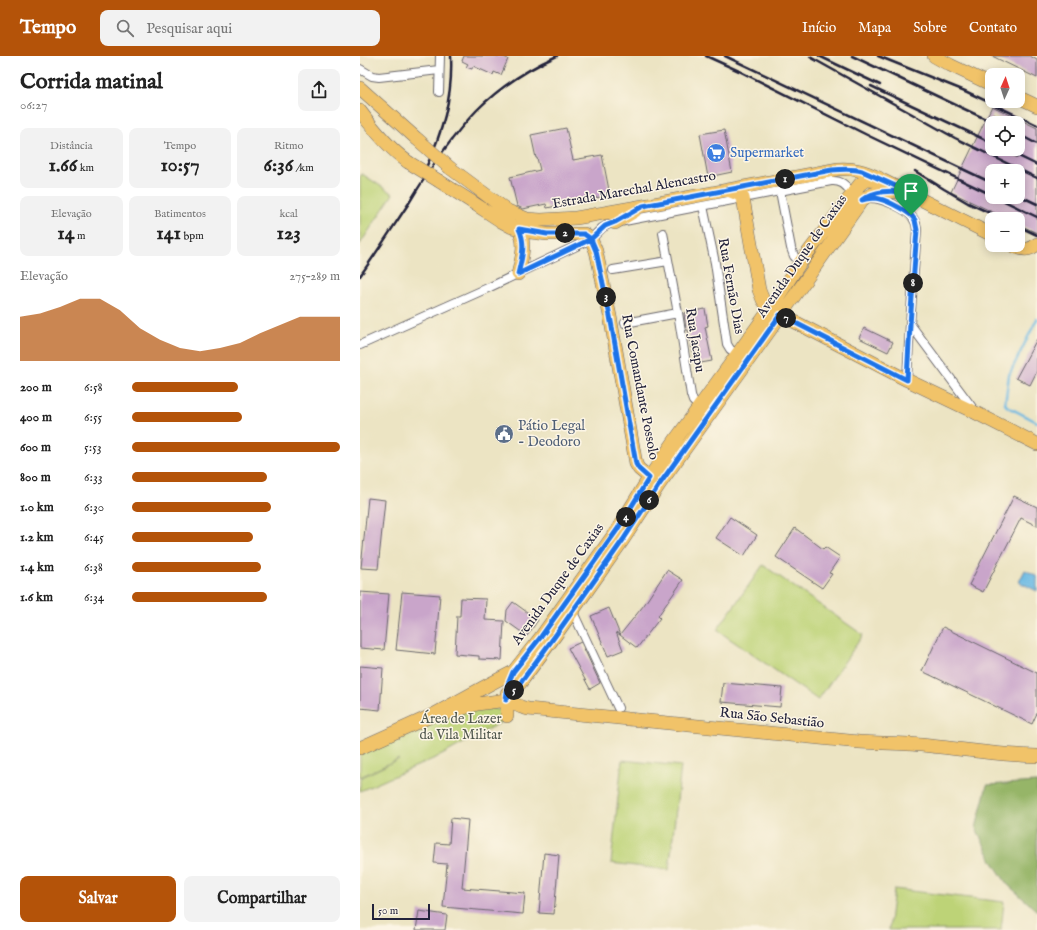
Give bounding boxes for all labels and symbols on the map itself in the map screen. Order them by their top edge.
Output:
north arrow [985,68,1025,108]
supermarket icon: Supermarket [705,142,727,164]
place label: Supermarket [730,144,804,162]
street label: Estrada Marechal Alencastro [551,167,718,213]
pin: 1 [775,169,795,189]
pin [894,174,928,215]
street label: Avenida Duque de Caxias [752,191,851,322]
pin: 2 [555,223,575,243]
street label: Rua Fernão Dias [714,236,748,336]
pin: 8 [903,273,923,293]
pin: 3 [596,287,616,307]
street label: Rua Jacapu [681,306,709,374]
pin: 7 [776,308,796,328]
street label: Rua Comandante Possolo [617,313,663,462]
place label: Pátio Legal - Deodoro [518,417,585,451]
public building icon: Pátio Legal - Deodoro [493,423,515,445]
pin: 6 [639,490,659,510]
pin: 4 [616,507,636,527]
street label: Avenida Duque de Caxias [507,520,608,649]
pin: 5 [504,680,524,700]
street label: Rua São Sebastião [719,704,826,732]
park label: Área de Lazer da Vila Militar [419,709,502,744]
scale bar [372,902,430,921]

